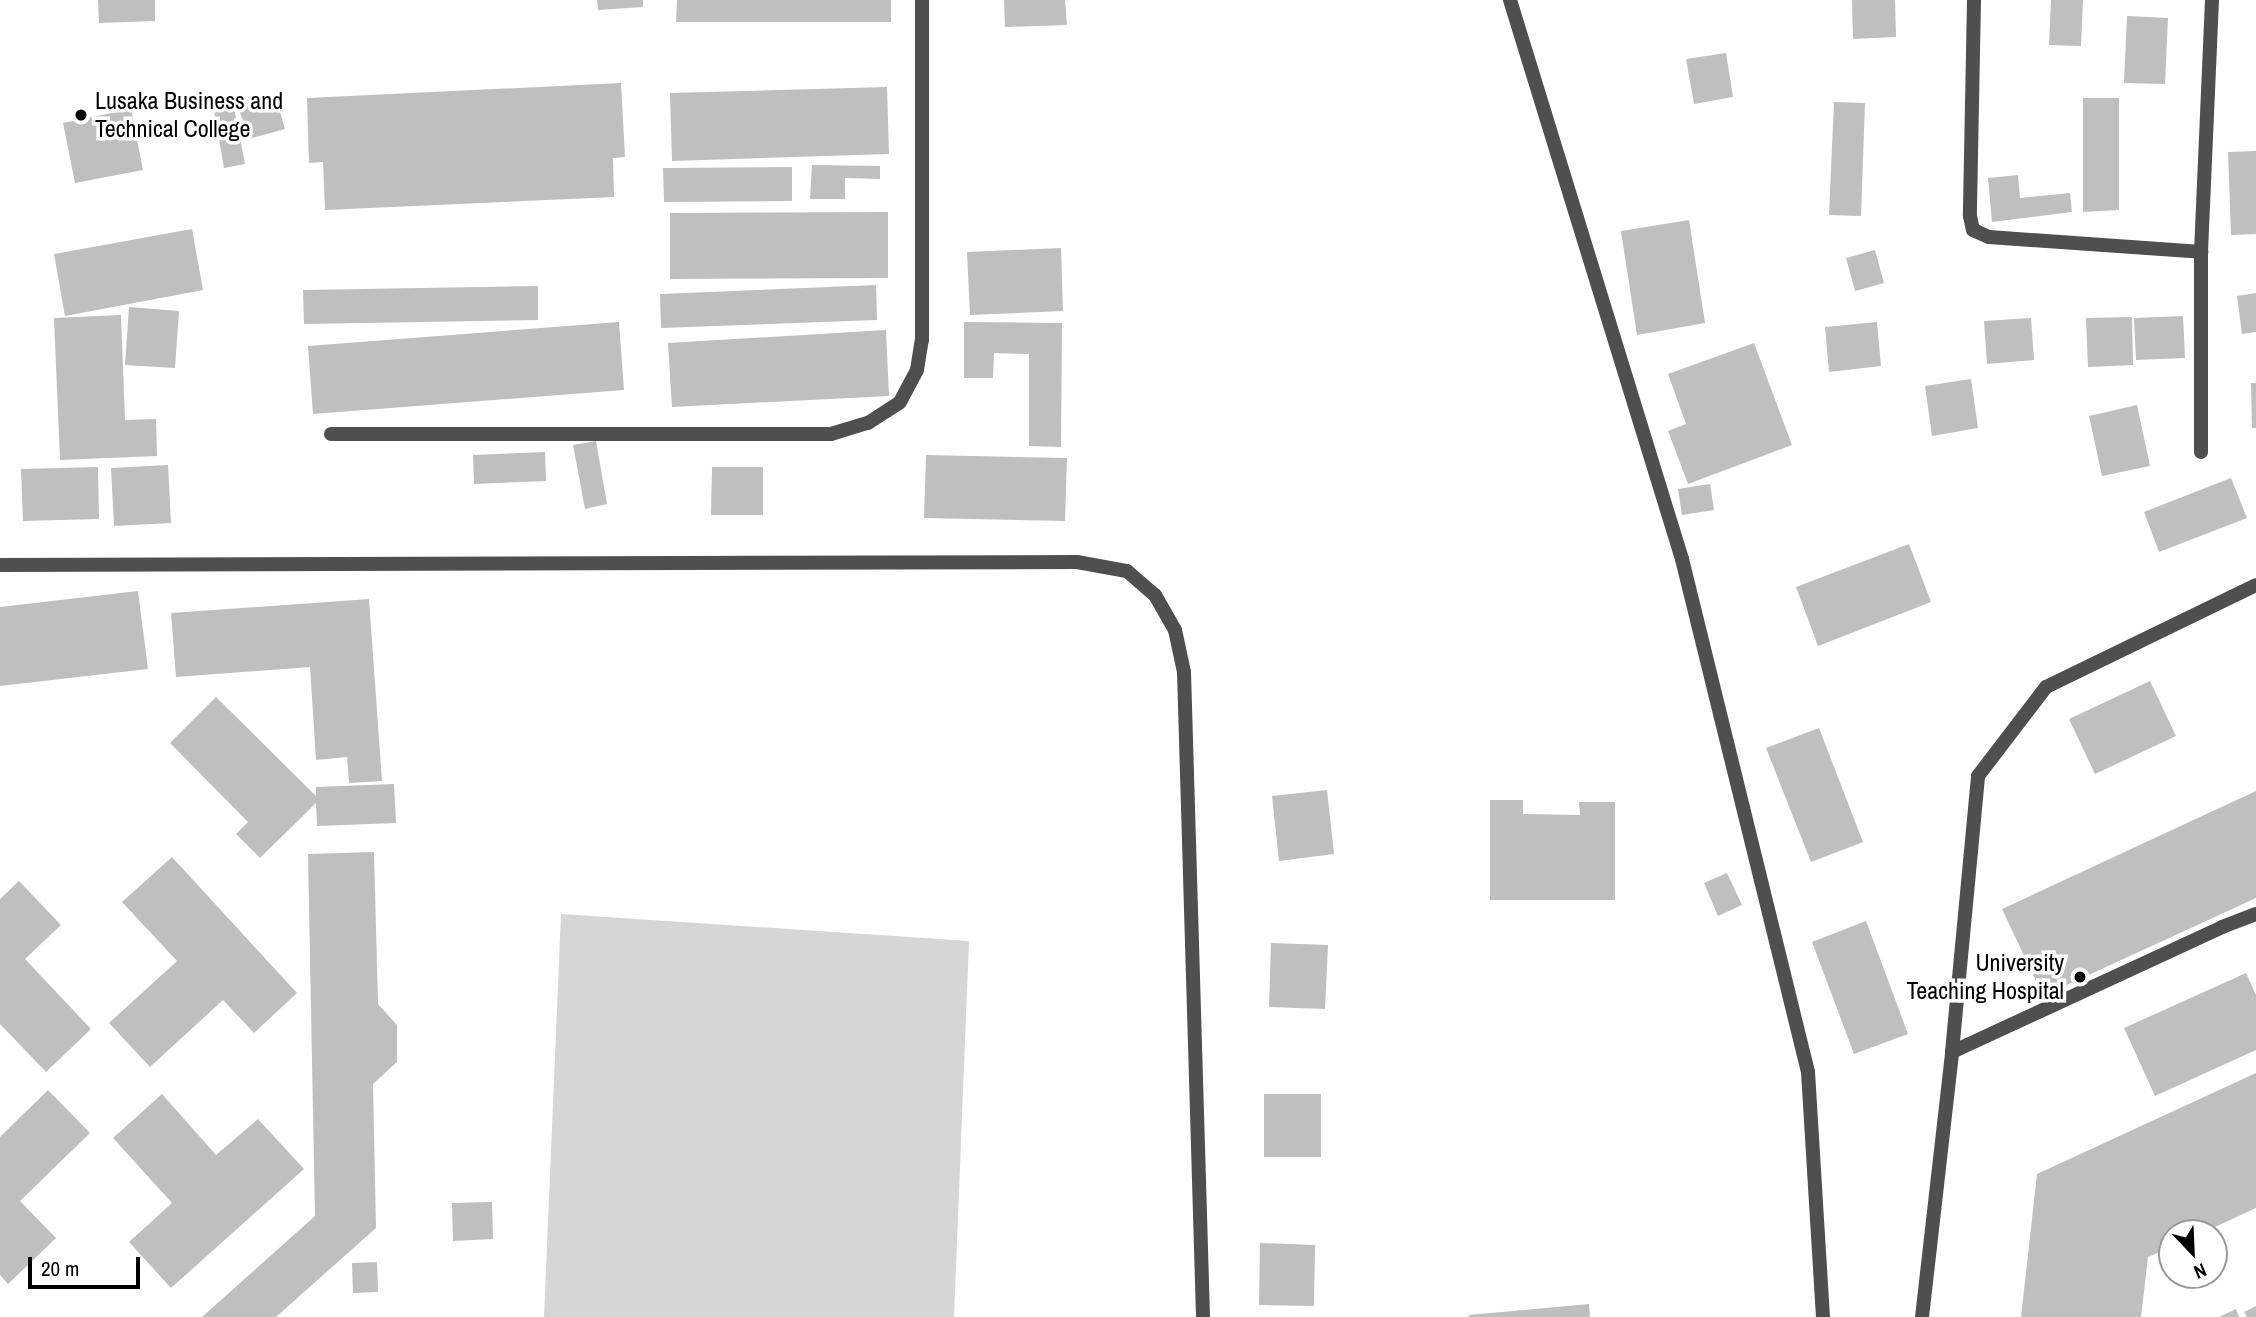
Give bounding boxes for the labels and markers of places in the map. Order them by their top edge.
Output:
place label: Lusaka Business and Technical College [95,87,283,143]
marker: Lusaka Business and Technical College [73,107,89,123]
place label: University Teaching Hospital [1906,949,2064,1005]
marker: University Teaching Hospital [2070,967,2090,987]

